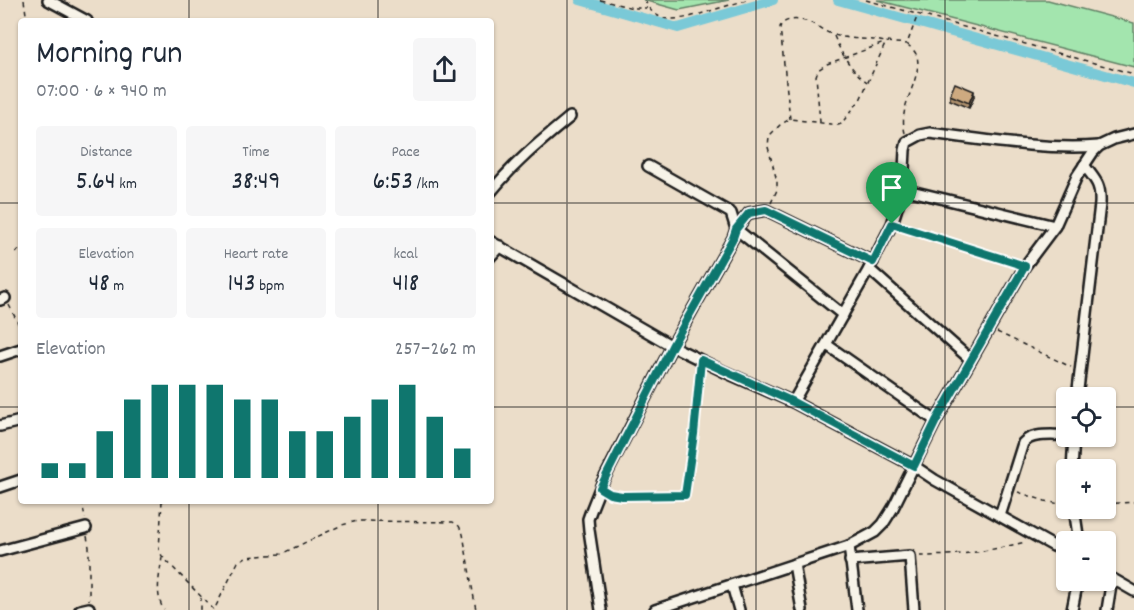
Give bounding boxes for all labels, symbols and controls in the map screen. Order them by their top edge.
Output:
text: Morning run [36,32,183,79]
button: share [413,38,476,101]
text: 07:00 · 6 × 940 m [36,78,167,106]
text: Distance [80,141,132,164]
text: Time [242,141,270,164]
text: Pace [392,141,420,164]
pin [866,162,917,224]
text: 5.64 [76,164,116,201]
text: 38:49 [232,164,280,201]
text: 6:53 [372,164,413,201]
icon: arrive [875,171,908,204]
text: km [116,173,137,196]
text: /km [413,173,439,196]
text: Elevation [79,243,134,266]
text: Heart rate [224,243,288,266]
text: kcal [394,243,418,266]
text: 48 [88,266,110,303]
text: 143 [227,266,256,303]
text: 418 [392,266,419,303]
text: m [110,275,124,298]
text: bpm [256,275,284,298]
text: Elevation [36,336,106,364]
text: 257–262 m [395,336,476,364]
map controls [1056,387,1116,591]
button: locate [1056,387,1116,447]
button: + [1056,459,1116,519]
button: − [1056,531,1116,591]

